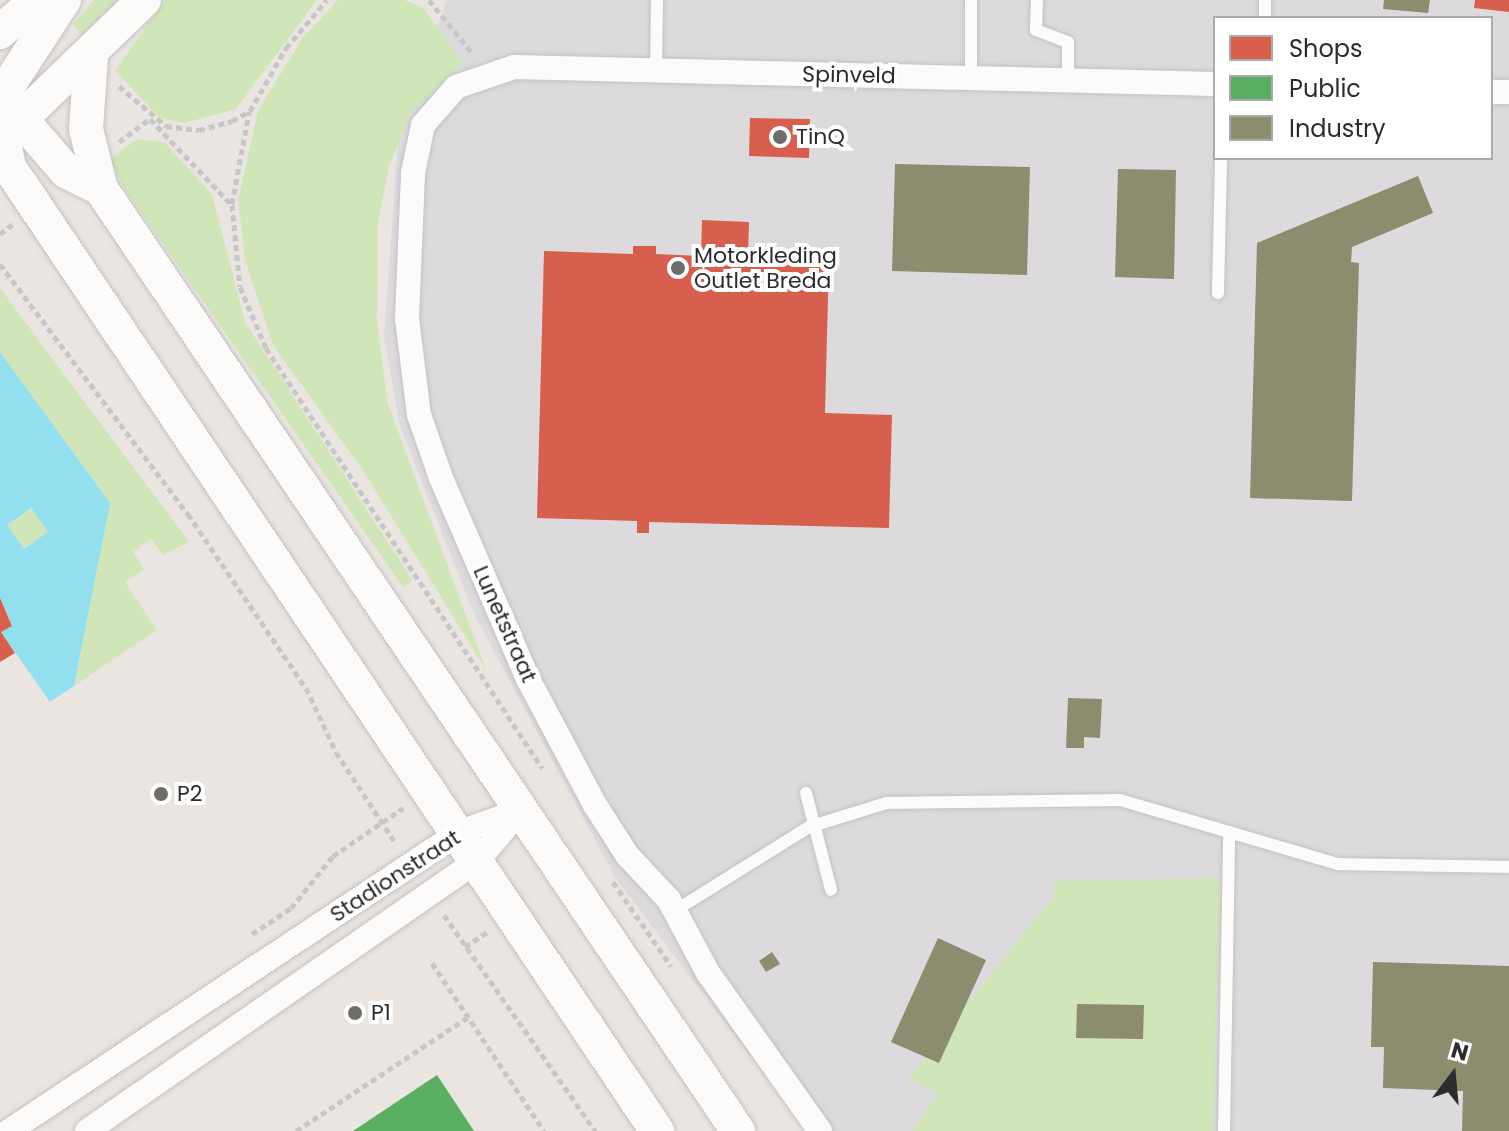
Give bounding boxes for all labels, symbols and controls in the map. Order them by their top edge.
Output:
legend [1213,16,1493,160]
text: Shops [1289,32,1363,65]
street label: Spinveld [802,61,896,89]
text: Public [1289,72,1361,105]
text: Industry [1289,112,1386,145]
place label: TinQ [796,124,845,150]
marker: TinQ [771,128,789,146]
place label: Motorkleding Outlet Breda [694,242,837,294]
marker: Motorkleding Outlet Breda [669,259,687,277]
street label: Lunetstraat [468,562,542,686]
place label: P2 [177,781,202,807]
marker: P2 [152,785,170,803]
street label: Stadionstraat [325,824,465,928]
place label: P1 [371,1000,391,1026]
marker: P1 [346,1004,364,1022]
text: N [1448,1034,1472,1069]
north arrow [1413,1035,1493,1115]

